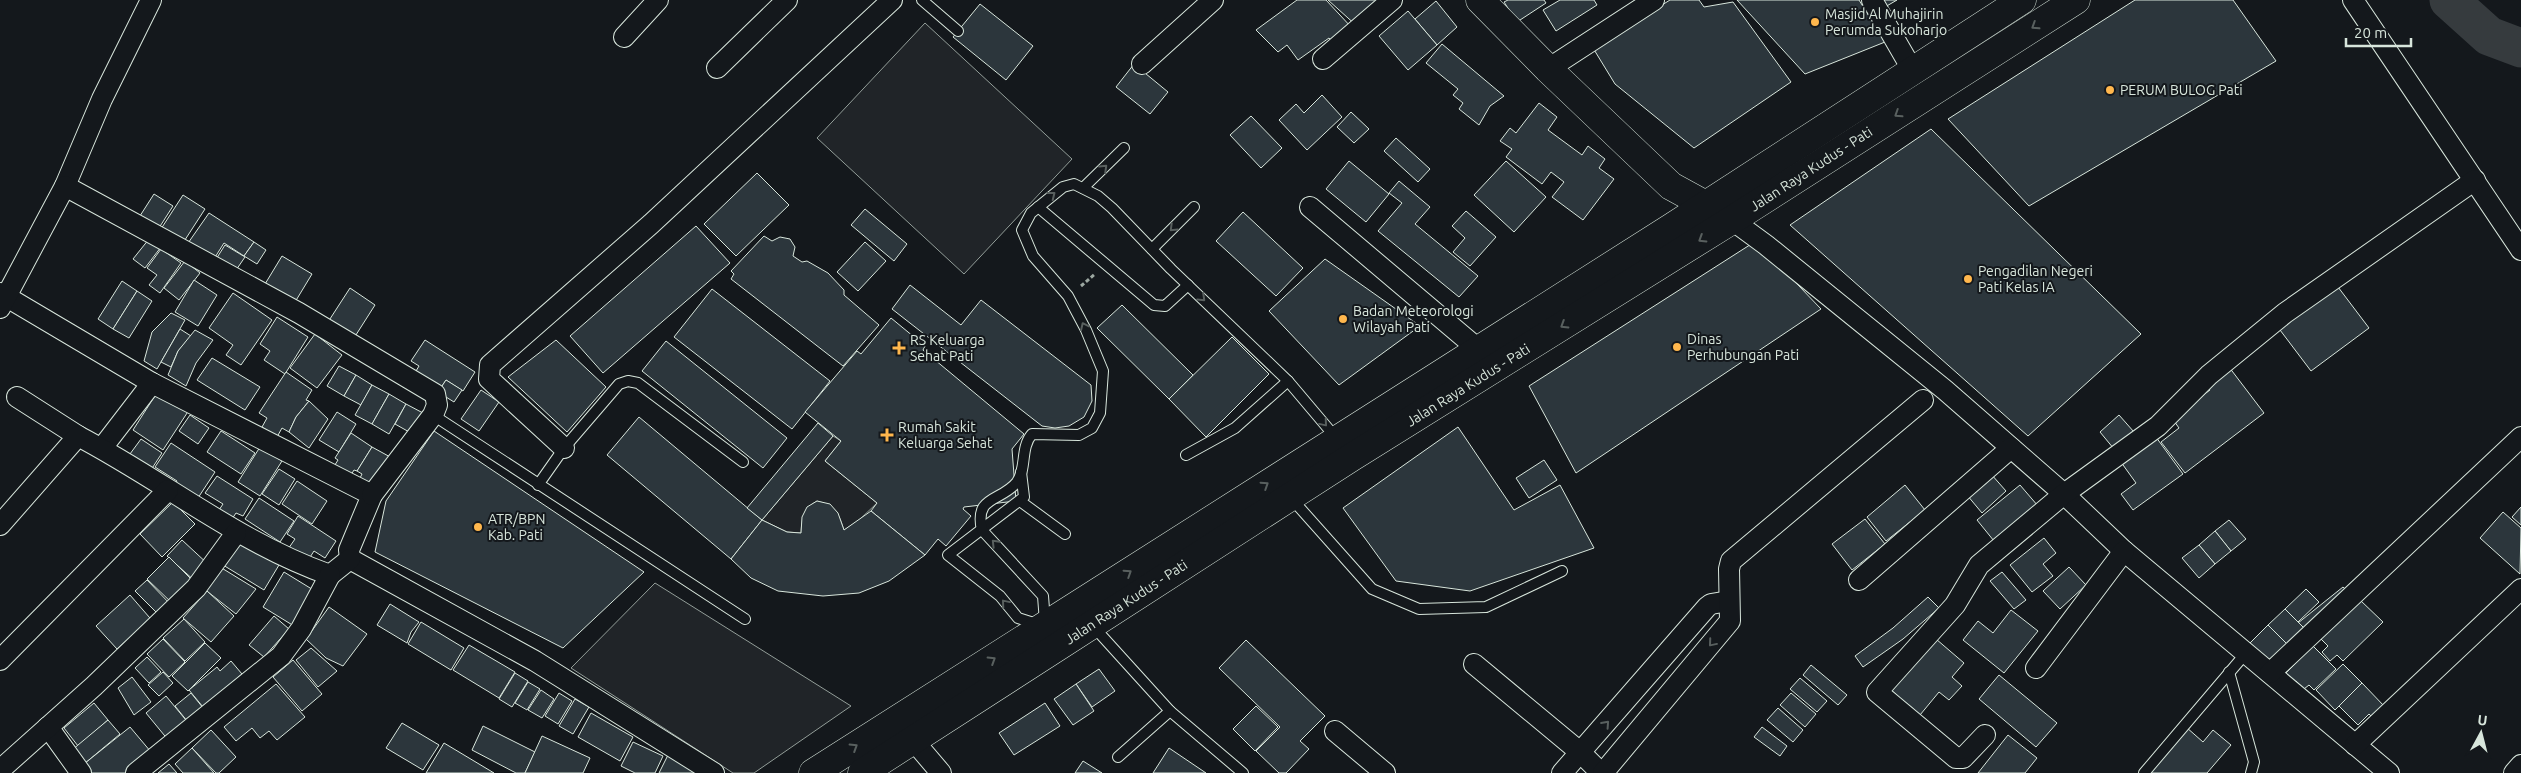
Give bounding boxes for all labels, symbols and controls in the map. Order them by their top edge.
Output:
place label: Masjid Al Muhajirin Perumda Sukoharjo [1825,6,1947,38]
scale bar [2346,15,2411,47]
marker: Masjid Al Muhajirin Perumda Sukoharjo [1809,16,1821,28]
one-way arrow [2031,20,2040,30]
text: 20 m [2354,24,2387,41]
place label: PERUM BULOG Pati [2120,82,2243,98]
marker: PERUM BULOG Pati [2104,84,2116,96]
one-way arrow [1894,108,1904,117]
street label: Jalan Raya Kudus - Pati [1747,123,1875,215]
one-way arrow [1098,165,1107,174]
one-way arrow [1047,192,1056,201]
one-way arrow [1170,222,1179,231]
one-way arrow [1698,232,1707,242]
place label: Pengadilan Negeri Pati Kelas IA [1978,263,2093,295]
marker: Pengadilan Negeri Pati Kelas IA [1962,273,1974,285]
one-way arrow [1196,292,1205,301]
place label: Badan Meteorologi Wilayah Pati [1353,303,1474,335]
marker: Badan Meteorologi Wilayah Pati [1337,313,1349,325]
one-way arrow [1560,319,1570,328]
one-way arrow [1079,322,1090,331]
place label: Dinas Perhubungan Pati [1687,331,1799,363]
place label: RS Keluarga Sehat Pati [910,332,985,364]
street label: Jalan Raya Kudus - Pati [1403,340,1533,430]
marker: RS Keluarga Sehat Pati [892,341,906,355]
marker: Dinas Perhubungan Pati [1671,341,1683,353]
one-way arrow [1319,418,1328,427]
place label: Rumah Sakit Keluarga Sehat [898,419,993,451]
marker: Rumah Sakit Keluarga Sehat [880,428,894,442]
one-way arrow [1260,481,1269,491]
place label: ATR/BPN Kab. Pati [488,511,545,543]
marker: ATR/BPN Kab. Pati [472,521,484,533]
one-way arrow [992,539,1001,548]
street label: Jalan Raya Kudus - Pati [1062,556,1190,648]
one-way arrow [1123,569,1132,579]
one-way arrow [1002,599,1011,608]
one-way arrow [1708,637,1717,646]
one-way arrow [986,657,995,666]
north arrow [2456,708,2506,758]
text: U [2477,712,2488,729]
one-way arrow [1600,720,1609,729]
one-way arrow [849,744,858,753]

